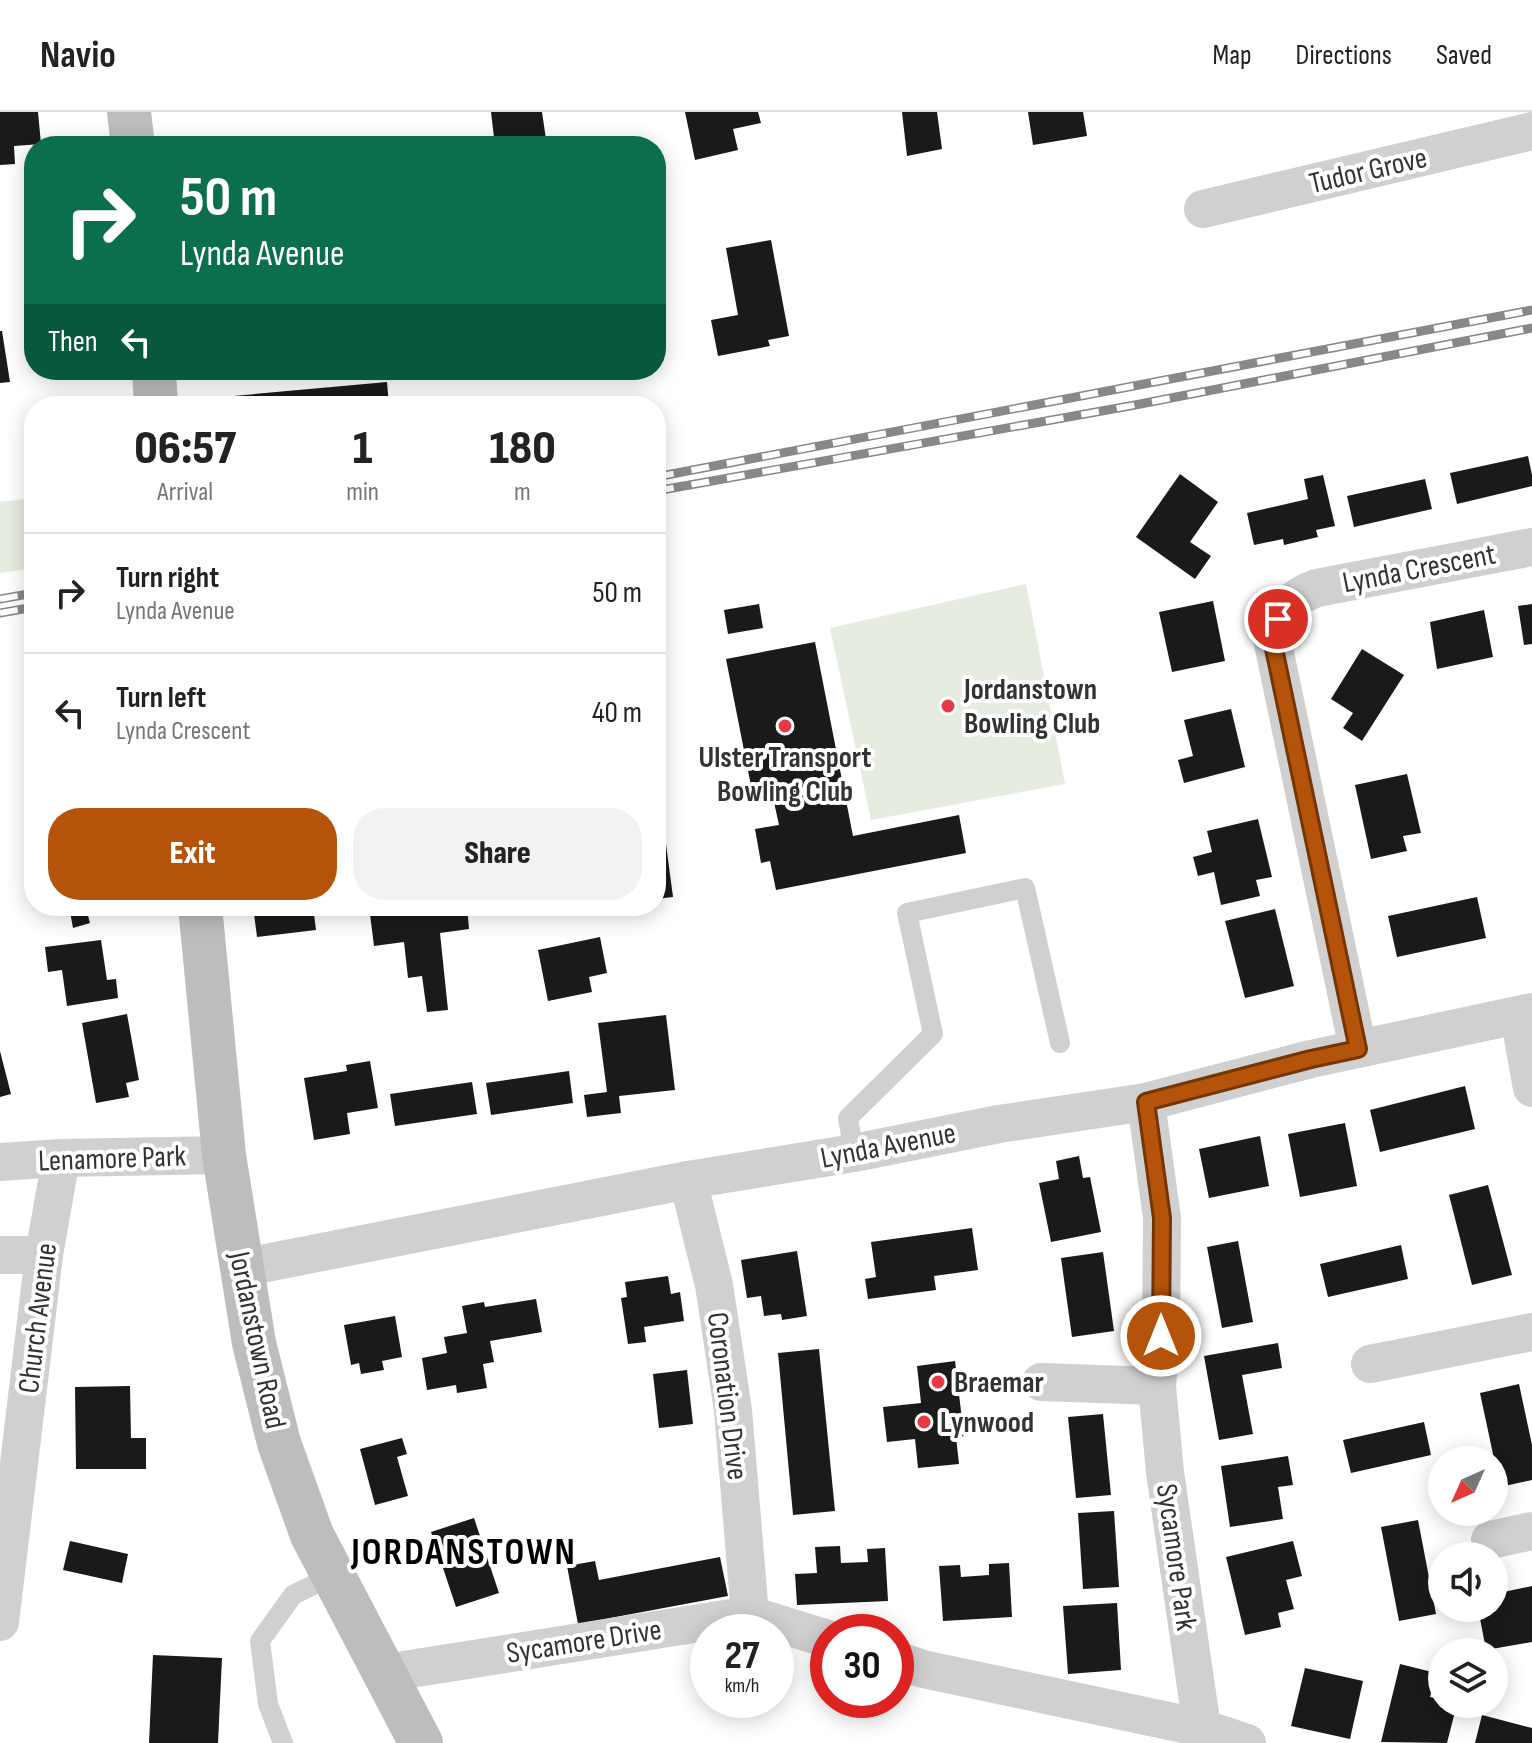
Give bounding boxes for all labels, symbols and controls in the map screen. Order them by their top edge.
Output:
text: Navio [40,33,116,78]
text: Map [1213,39,1252,72]
text: Directions [1296,39,1392,72]
text: Saved [1436,39,1492,72]
street label: Tudor Grove [1306,140,1431,202]
text: 50 m [180,165,277,232]
icon: right [48,168,152,272]
text: Lynda Avenue [180,233,344,276]
icon: left [114,320,158,364]
text: Then [48,324,98,360]
text: 06:57 [134,420,236,477]
text: 1 [353,420,372,477]
text: 180 [489,420,556,477]
text: Arrival [157,477,213,508]
text: min [346,477,379,508]
text: m [514,477,531,508]
street label: Lynda Crescent [1340,537,1499,601]
text: Turn right [116,560,219,596]
icon: right [48,571,92,615]
text: 50 m [593,575,642,611]
pin [1244,585,1312,653]
text: Lynda Avenue [116,596,235,627]
icon: arrive [1256,597,1300,641]
place label: Jordanstown Bowling Club [963,672,1100,742]
text: Turn left [116,680,206,716]
icon: left [48,691,92,735]
text: 40 m [592,695,642,731]
marker: Jordanstown Bowling Club [939,697,957,715]
text: Lynda Crescent [116,716,251,747]
marker: Ulster Transport Bowling Club [776,717,794,735]
place label: Ulster Transport Bowling Club [699,740,871,810]
button: Exit [48,808,337,900]
button: Share [353,808,642,900]
street label: Lynda Avenue [818,1115,959,1177]
street label: Lenamore Park [38,1138,187,1180]
street label: Church Avenue [11,1241,65,1395]
street label: Jordanstown Road [220,1247,293,1432]
position arrow [1119,1294,1203,1378]
street label: Coronation Drive [699,1310,755,1482]
place label: Braemar [954,1365,1044,1401]
marker: Braemar [929,1373,947,1391]
place label: Lynwood [940,1405,1034,1441]
marker: Lynwood [915,1413,933,1431]
north arrow [1428,1446,1508,1526]
map controls [1428,1446,1508,1718]
street label: Sycamore Park [1148,1481,1204,1633]
district label: JORDANSTOWN [350,1530,577,1575]
button: sound [1428,1542,1508,1622]
street label: Sycamore Drive [504,1612,664,1672]
speed limit sign: 30 [810,1614,914,1718]
text: 27 [725,1632,759,1680]
button: layers [1428,1638,1508,1718]
text: km/h [725,1674,759,1698]

